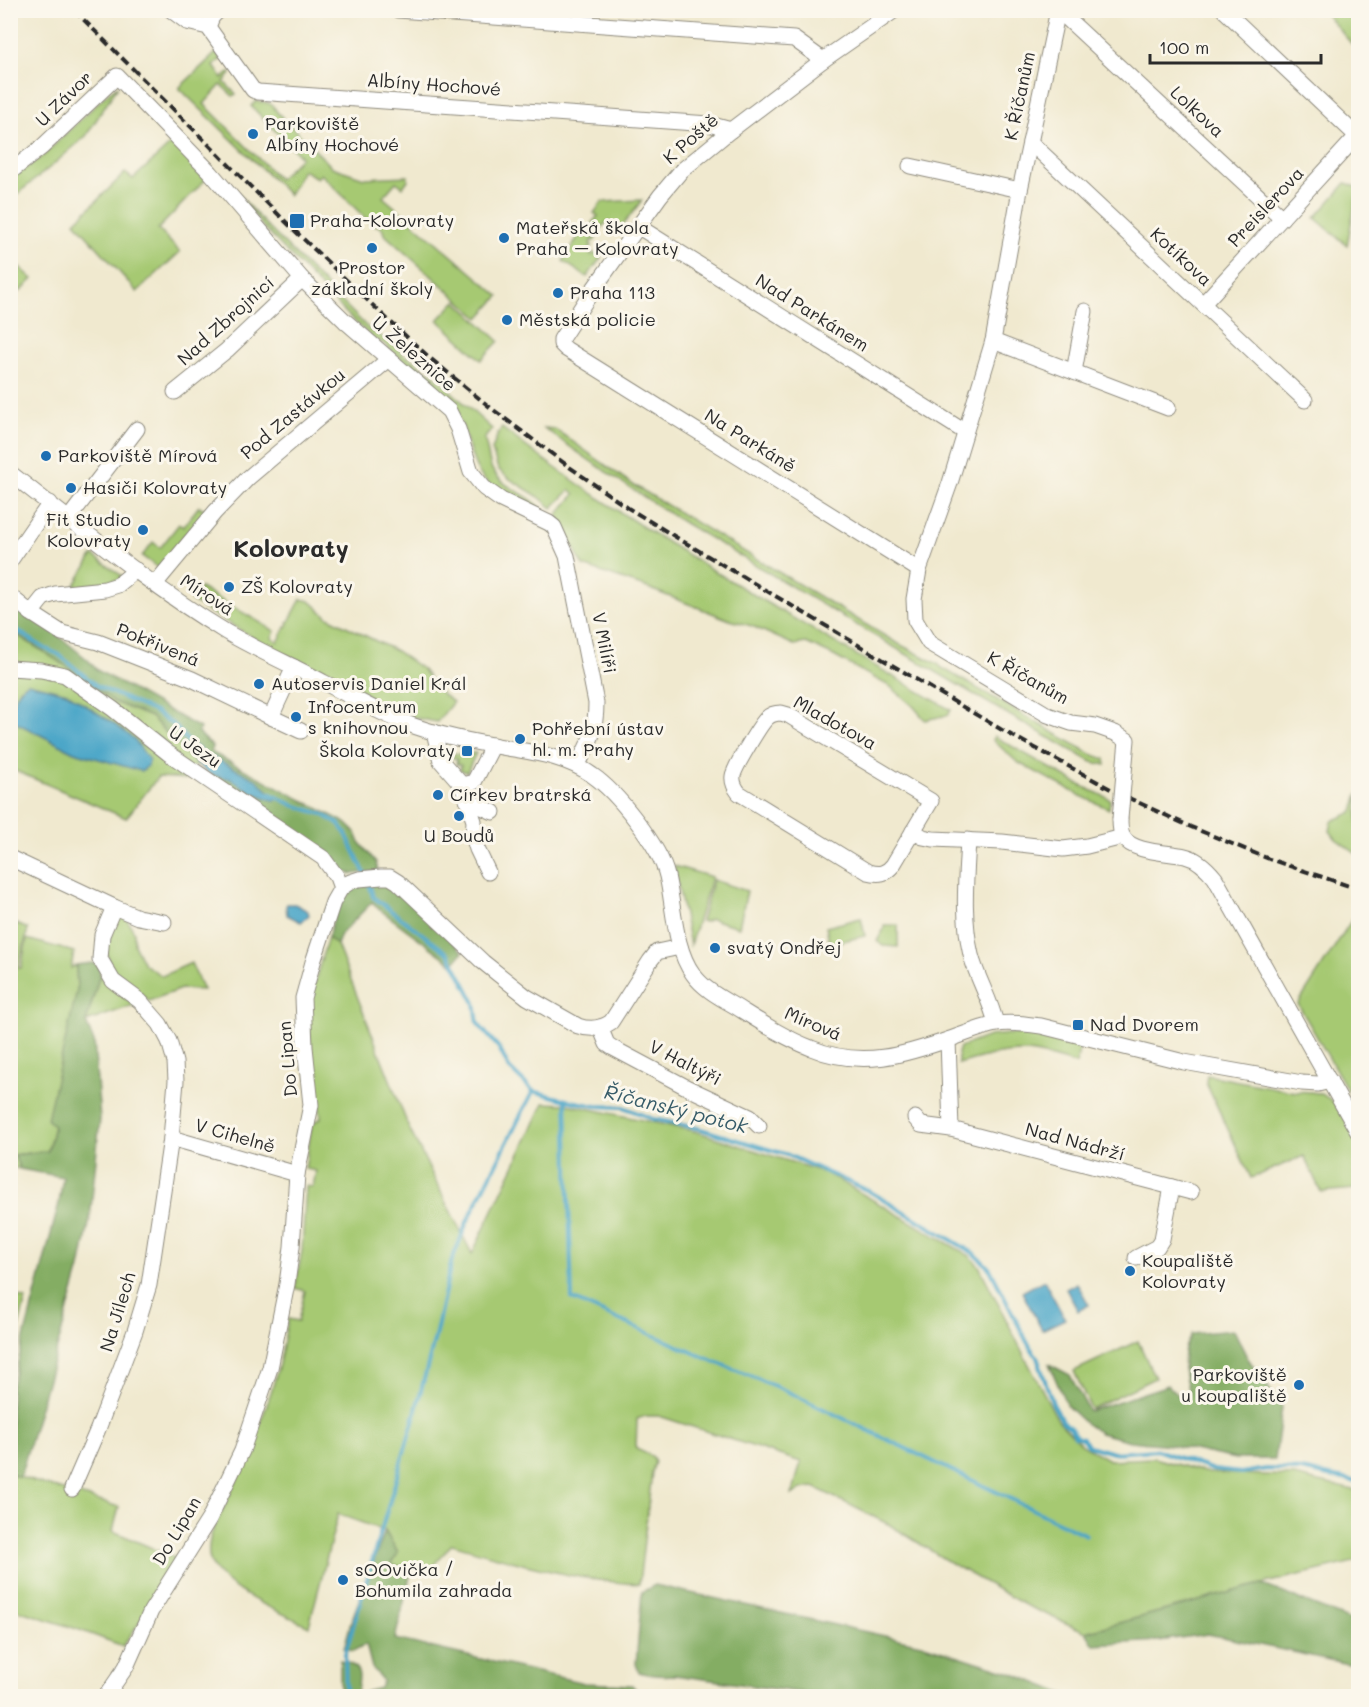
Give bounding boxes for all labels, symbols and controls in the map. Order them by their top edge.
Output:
scale bar [1150,27,1321,65]
text: 100 m [1159,35,1209,59]
street label: K Říčanům [998,49,1040,142]
street label: U Závor [30,65,97,131]
street label: Albíny Hochové [366,67,502,101]
street label: Lolkova [1165,80,1230,142]
street label: K Poště [658,107,723,169]
place label: Parkoviště Albíny Hochové [265,111,399,156]
marker: Parkoviště Albíny Hochové [246,127,260,141]
street label: Preislerova [1222,161,1309,252]
place label: Praha-Kolovraty [310,208,454,232]
marker: Praha-Kolovraty [288,212,306,230]
place label: Mateřská škola Praha – Kolovraty [516,215,679,260]
street label: Kotíkova [1146,222,1218,291]
marker: Mateřská škola Praha – Kolovraty [497,231,511,245]
marker: Prostor základní školy [365,241,379,255]
place label: Prostor základní školy [311,255,433,300]
street label: Nad Parkánem [751,268,874,357]
street label: Nad Zbrojnicí [172,270,279,370]
place label: Praha 113 [570,280,655,304]
marker: Praha 113 [551,286,565,300]
place label: Městská policie [519,307,656,331]
street label: U Železnice [368,310,462,396]
marker: Městská policie [500,313,514,327]
street label: Pod Zastávkou [235,362,350,464]
street label: Na Parkáně [700,403,801,478]
place label: Parkoviště Mírová [58,443,218,467]
marker: Parkoviště Mírová [39,449,53,463]
place label: Hasiči Kolovraty [83,475,227,499]
marker: Hasiči Kolovraty [64,481,78,495]
place label: Fit Studio Kolovraty [46,507,131,552]
marker: Fit Studio Kolovraty [136,523,150,537]
district label: Kolovraty [233,532,349,563]
street label: Mírová [176,568,239,620]
place label: ZŠ Kolovraty [241,574,353,598]
marker: ZŠ Kolovraty [222,580,236,594]
street label: V Milíři [587,610,623,675]
street label: Pokřivená [113,617,203,672]
street label: K Říčanům [983,645,1074,709]
place label: Autoservis Daniel Král [271,671,467,695]
marker: Autoservis Daniel Král [252,677,266,691]
street label: Mladotova [790,689,881,755]
place label: Infocentrum s knihovnou [308,694,416,739]
marker: Infocentrum s knihovnou [289,710,303,724]
place label: Pohřební ústav hl. m. Prahy [532,716,664,761]
street label: U Jezu [165,720,226,773]
marker: Pohřební ústav hl. m. Prahy [513,732,527,746]
place label: Škola Kolovraty [319,738,455,762]
marker: Škola Kolovraty [460,744,474,758]
place label: Církev bratrská [450,782,592,806]
marker: Církev bratrská [431,788,445,802]
marker: U Boudů [452,809,466,823]
place label: U Boudů [424,823,494,847]
place label: svatý Ondřej [727,935,841,959]
marker: svatý Ondřej [708,941,722,955]
street label: Mírová [781,1000,846,1046]
place label: Nad Dvorem [1090,1012,1199,1036]
marker: Nad Dvorem [1071,1018,1085,1032]
street label: Do Lipan [272,1020,302,1098]
street label: V Haltýři [645,1034,726,1090]
water label: Říčanský potok [602,1078,751,1139]
street label: V Cihelně [192,1112,278,1158]
street label: Nad Nádrží [1023,1116,1128,1166]
place label: Koupaliště Kolovraty [1142,1248,1234,1293]
marker: Koupaliště Kolovraty [1123,1264,1137,1278]
street label: Na Jílech [94,1269,141,1355]
place label: Parkoviště u koupaliště [1181,1362,1287,1407]
marker: Parkoviště u koupaliště [1292,1378,1306,1392]
street label: Do Lipan [146,1492,206,1569]
place label: sOOvička / Bohumila zahrada [355,1557,512,1602]
marker: sOOvička / Bohumila zahrada [336,1573,350,1587]

